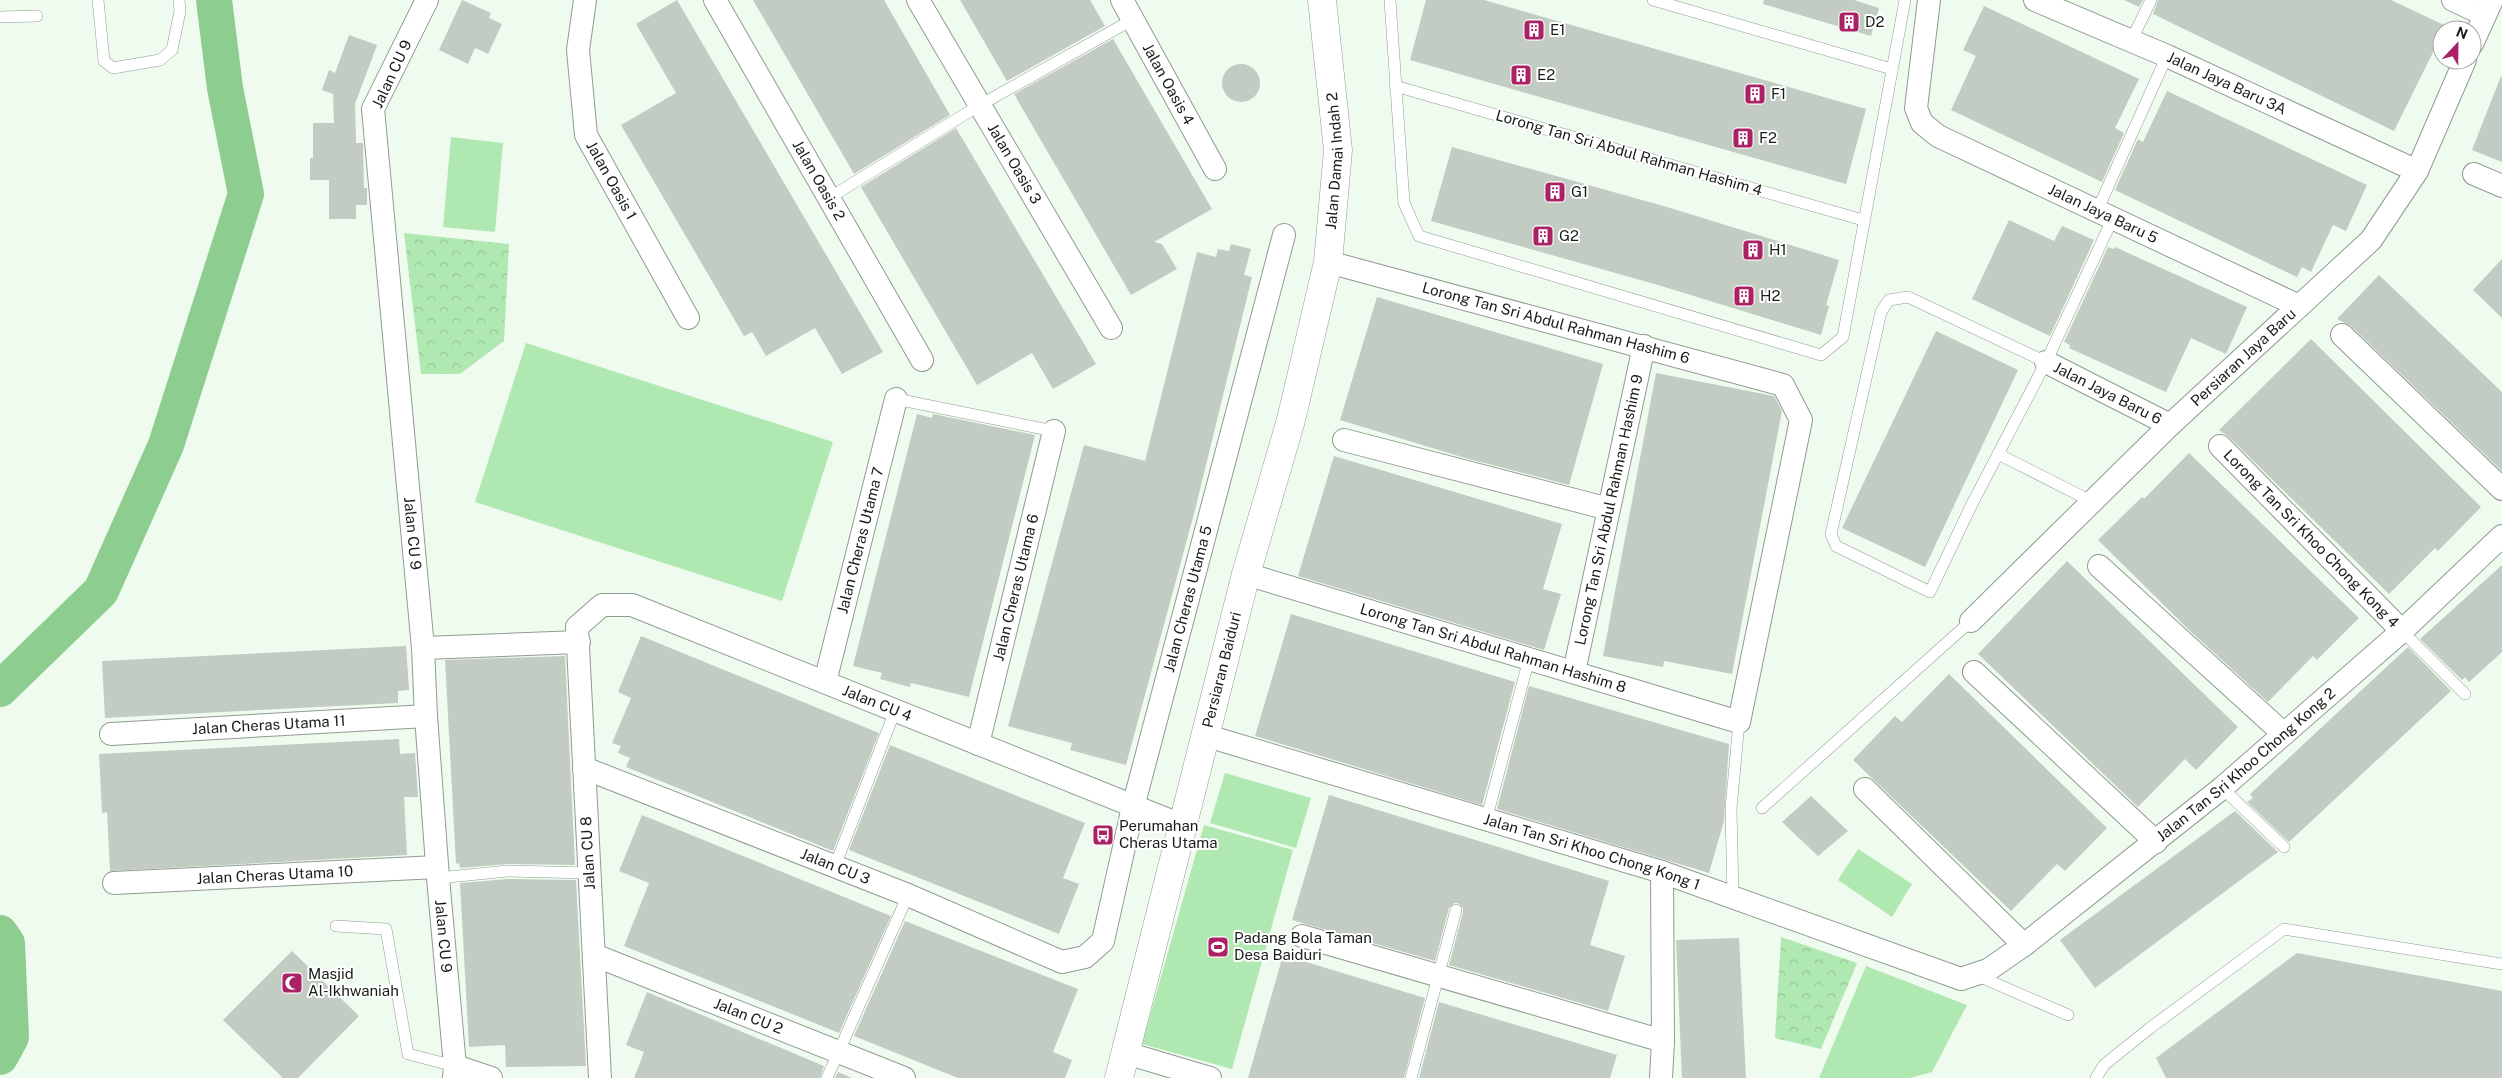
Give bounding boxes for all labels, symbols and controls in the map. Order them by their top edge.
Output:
building icon: D2 [1837,10,1861,34]
place label: D2 [1865,13,1884,30]
building icon: E1 [1522,18,1546,42]
north arrow [2432,20,2482,70]
place label: E1 [1550,21,1565,38]
text: N [2454,23,2470,42]
street label: Jalan CU 9 [368,37,415,110]
street label: Jalan Oasis 4 [1140,40,1198,128]
street label: Jalan Jaya Baru 3A [2164,48,2290,118]
building icon: E2 [1509,63,1533,87]
place label: E2 [1537,66,1555,83]
building icon: F1 [1743,82,1767,106]
place label: F1 [1771,85,1786,102]
street label: Jalan Damai Indah 2 [1322,91,1346,230]
street label: Lorong Tan Sri Abdul Rahman Hashim 4 [1494,106,1764,199]
street label: Jalan Oasis 3 [985,120,1045,207]
building icon: F2 [1731,126,1755,150]
place label: F2 [1759,129,1777,146]
street label: Jalan Oasis 2 [789,137,849,223]
street label: Jalan Oasis 1 [583,138,640,222]
building icon: G1 [1543,180,1567,204]
street label: Jalan Jaya Baru 5 [2046,180,2161,246]
place label: G1 [1571,183,1588,200]
building icon: G2 [1531,224,1555,248]
place label: G2 [1559,227,1579,244]
building icon: H1 [1741,238,1765,262]
place label: H1 [1769,241,1787,258]
street label: Lorong Tan Sri Abdul Rahman Hashim 6 [1420,279,1692,366]
building icon: H2 [1732,284,1756,308]
place label: H2 [1760,287,1780,304]
street label: Persiaran Jaya Baru [2187,305,2299,409]
street label: Jalan Jaya Baru 6 [2051,358,2165,427]
street label: Lorong Tan Sri Abdul Rahman Hashim 9 [1571,373,1646,647]
street label: Lorong Tan Sri Khoo Chong Kong 4 [2220,446,2403,631]
street label: Jalan Cheras Utama 7 [833,465,887,615]
street label: Jalan CU 9 [401,496,425,571]
street label: Jalan Cheras Utama 6 [989,512,1042,663]
street label: Jalan Cheras Utama 5 [1160,524,1215,674]
street label: Lorong Tan Sri Abdul Rahman Hashim 8 [1358,600,1628,696]
street label: Persiaran Baiduri [1199,610,1244,729]
street label: Jalan CU 4 [840,681,914,724]
street label: Jalan Tan Sri Khoo Chong Kong 2 [2153,684,2339,845]
street label: Jalan Cheras Utama 11 [192,712,346,737]
street label: Jalan Tan Sri Khoo Chong Kong 1 [1482,810,1703,893]
street label: Jalan CU 8 [577,816,598,890]
place label: Perumahan Cheras Utama [1119,817,1218,851]
bus stop icon: Perumahan Cheras Utama [1091,823,1115,847]
street label: Jalan CU 3 [798,845,873,887]
street label: Jalan Cheras Utama 10 [196,862,353,887]
street label: Jalan CU 9 [432,899,456,973]
place label: Padang Bola Taman Desa Baiduri [1234,929,1372,963]
sports icon: Padang Bola Taman Desa Baiduri [1206,935,1230,959]
place label: Masjid Al-Ikhwaniah [308,965,399,999]
mosque icon: Masjid Al-Ikhwaniah [280,971,304,995]
street label: Jalan CU 2 [712,994,785,1037]

